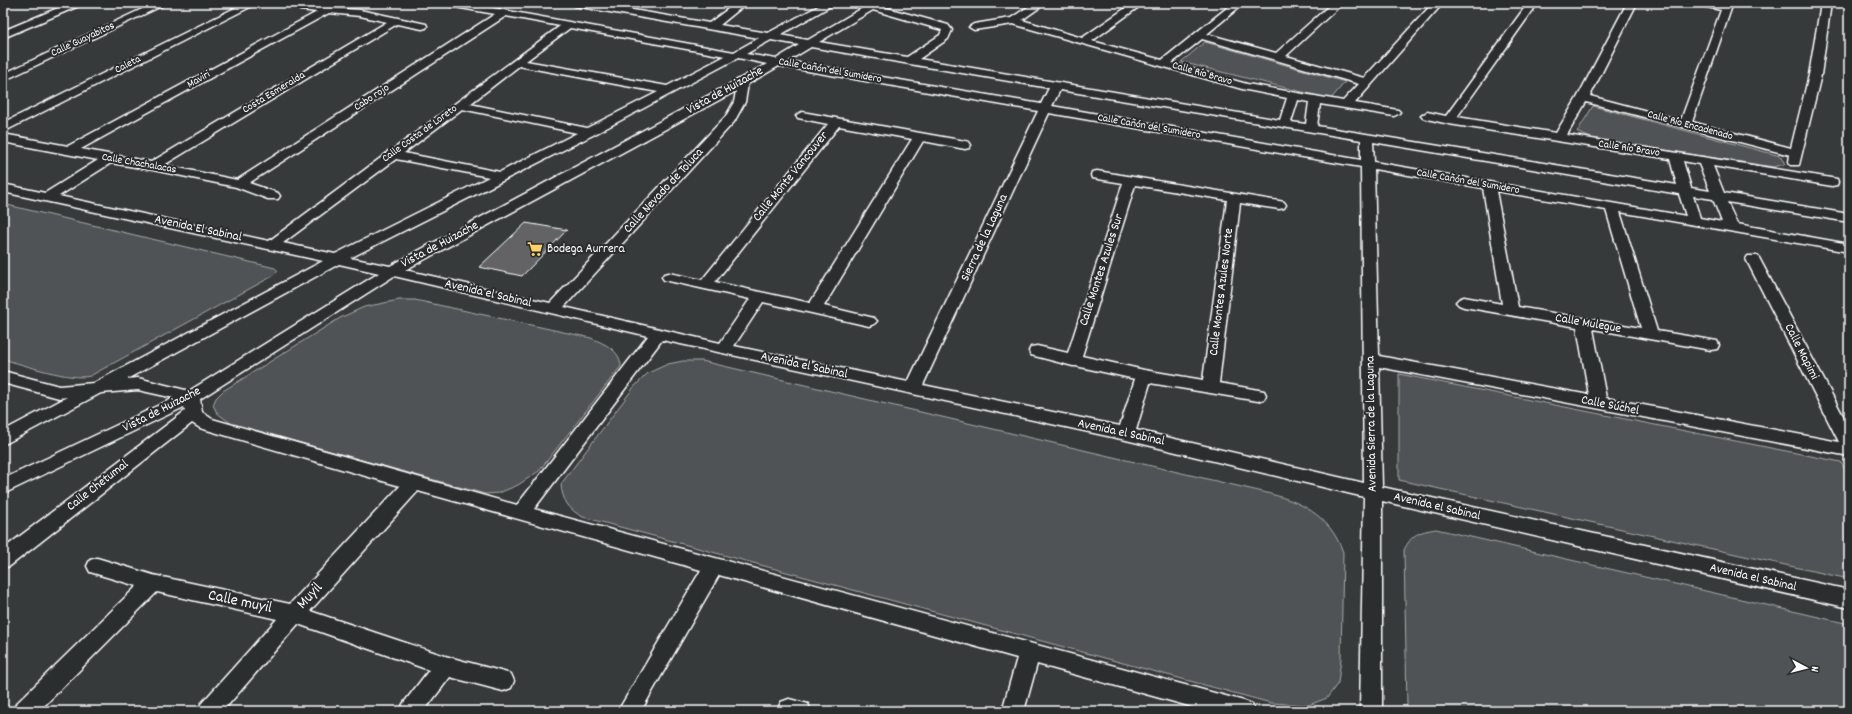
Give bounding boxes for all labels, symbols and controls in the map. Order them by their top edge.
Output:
street label: Calle Guayabitos [49,18,118,62]
street label: Caleta [112,51,145,78]
street label: Calle Cañón del Sumidero [777,54,883,88]
street label: Calle Río Bravo [1170,58,1234,90]
street label: Vista de Huizache [683,62,767,120]
street label: Maviri [184,67,214,93]
street label: Costa Esmeralda [239,67,309,118]
street label: Cabo rojo [351,80,393,115]
street label: Calle Costa de Loreto [379,101,461,167]
street label: Calle Río Encadenado [1645,107,1735,145]
street label: Calle Cañón del Sumidero [1096,110,1202,144]
street label: Calle Monte Vancouver [749,128,833,226]
street label: Calle Río Bravo [1597,136,1661,162]
street label: Calle Nevado de Toluca [619,143,709,238]
street label: Calle Chachalacas [100,150,178,178]
street label: Calle Cañón del Sumidero [1415,165,1521,199]
street label: Sierra de la Laguna [956,190,1014,285]
street label: Avenida El Sabinal [153,210,243,248]
street label: Calle Montes Azules Sur [1075,211,1129,329]
street label: Vista de Huizache [398,216,482,273]
street label: Calle Montes Azules Norte [1205,227,1239,357]
supermarket icon: Bodega Aurrera [526,240,544,258]
place label: Bodega Aurrera [547,240,625,259]
street label: Avenida el Sabinal [443,275,533,313]
street label: Calle Mulegue [1554,309,1623,339]
street label: Calle Mapimi [1779,321,1824,384]
street label: Avenida el Sabinal [759,347,849,385]
street label: Avenida Sierra de la Laguna [1361,355,1383,492]
street label: Vista de Huizache [120,382,205,438]
street label: Calle Súchel [1579,391,1641,421]
street label: Avenida el Sabinal [1076,414,1166,452]
street label: Calle Chetumal [63,456,133,516]
street label: Avenida el Sabinal [1392,488,1482,526]
street label: Avenida el Sabinal [1708,559,1798,597]
street label: Muyil [292,577,329,615]
street label: Calle muyil [206,584,274,620]
north arrow [1786,648,1826,688]
text: N [1806,665,1822,673]

